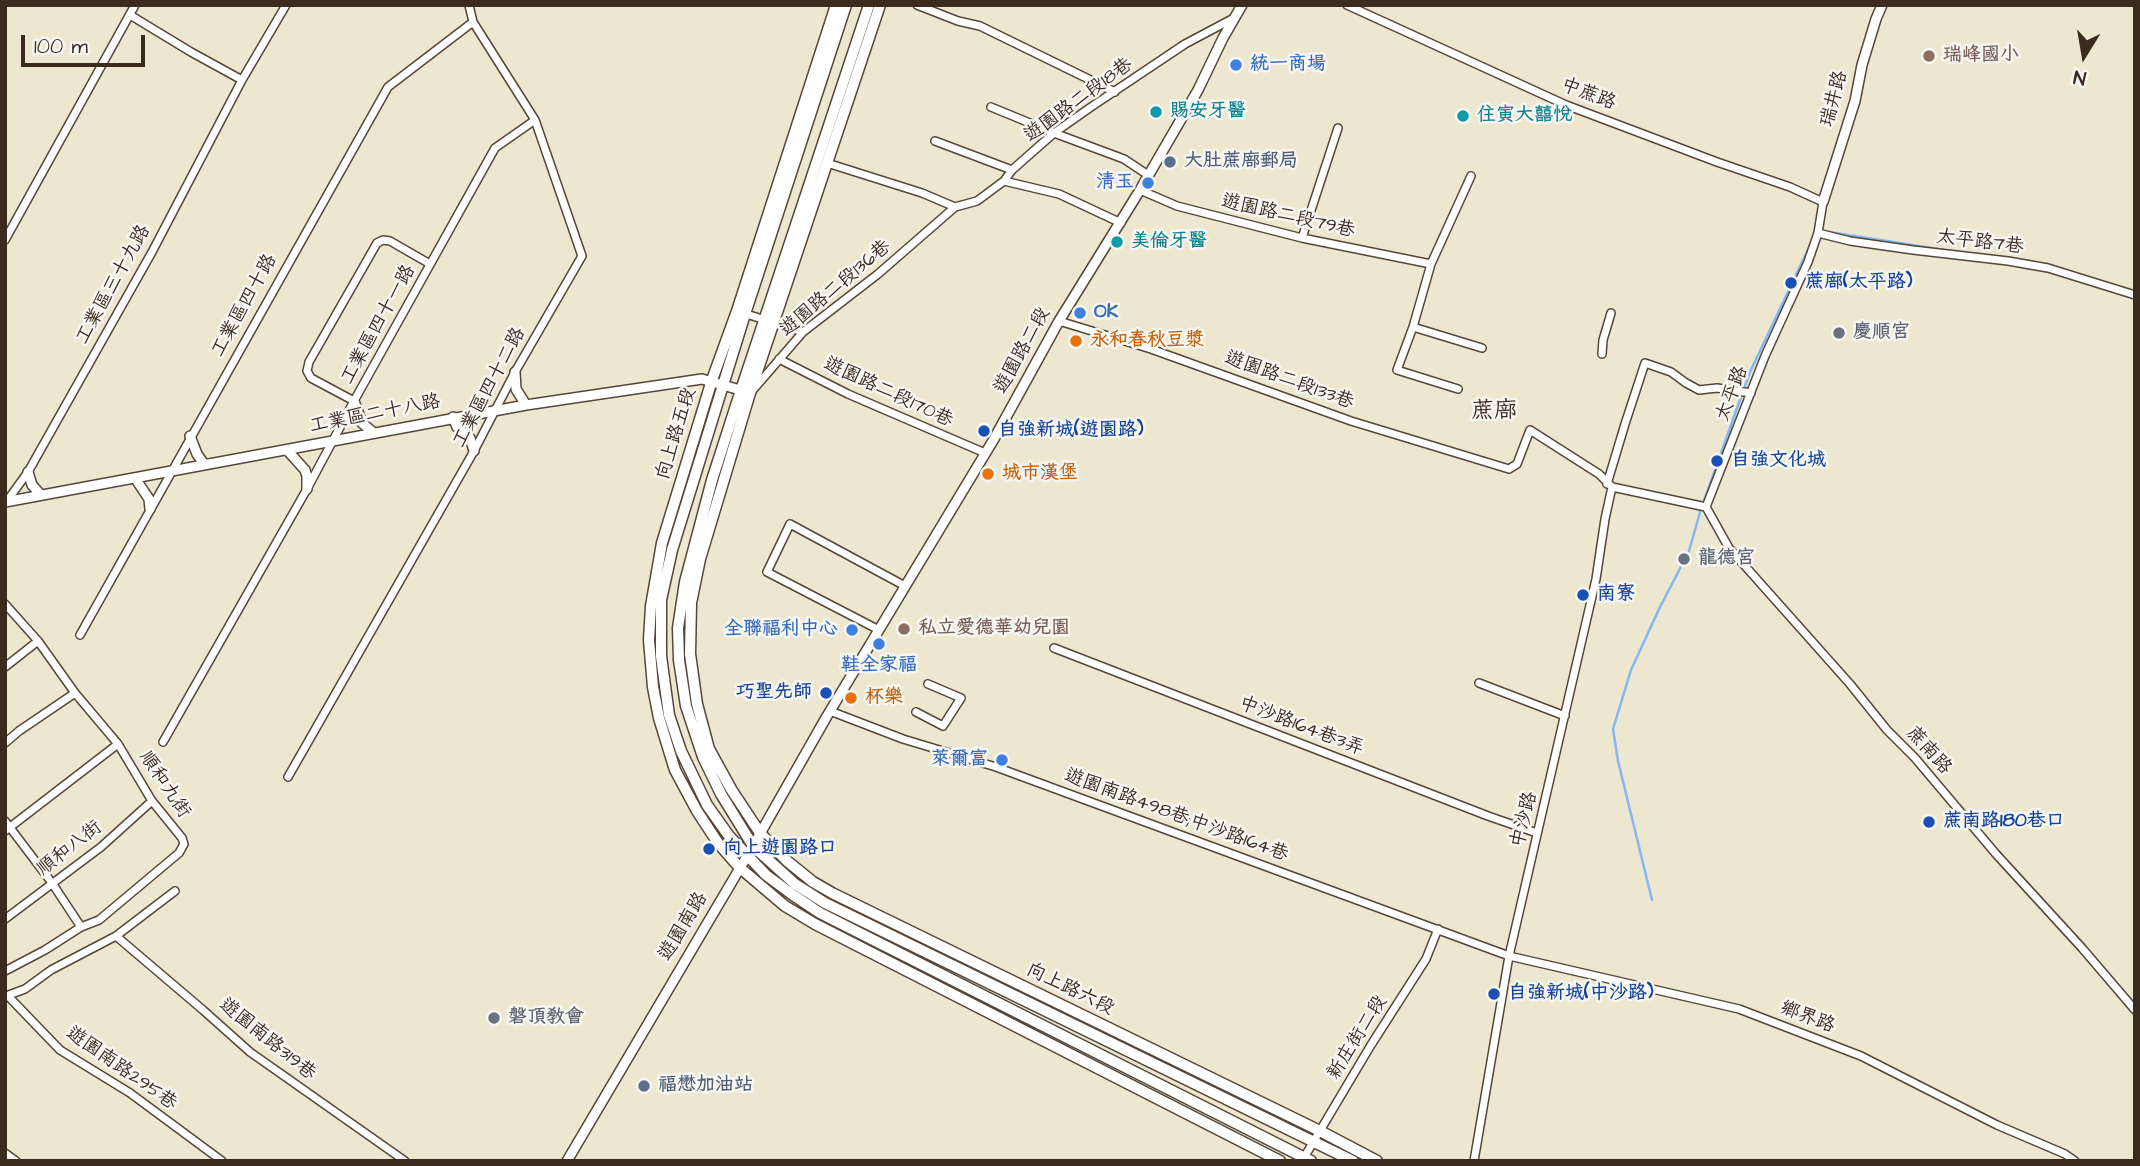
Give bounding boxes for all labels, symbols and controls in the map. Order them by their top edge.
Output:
scale bar [24,21,149,65]
north arrow [2049,21,2119,91]
text: 100 m [34,32,88,61]
place label: 瑞峰國小 [1943,45,2019,67]
marker: 瑞峰國小 [1921,48,1937,64]
street label: 遊園路二段18巷 [1020,54,1138,148]
place label: 統一商場 [1250,54,1326,76]
marker: 統一商場 [1228,57,1244,73]
text: N [2071,63,2088,91]
street label: 瑞井路 [1817,69,1853,129]
street label: 中蔗路 [1557,74,1619,116]
place label: 賜安牙醫 [1170,101,1246,123]
marker: 賜安牙醫 [1148,104,1164,120]
place label: 住寅大囍悅 [1477,105,1572,127]
marker: 住寅大囍悅 [1455,108,1471,124]
place label: 大肚蔗廍郵局 [1184,151,1298,173]
marker: 大肚蔗廍郵局 [1162,154,1178,170]
place label: 清玉 [1096,172,1134,194]
marker: 清玉 [1140,175,1156,191]
street label: 遊園路二段79巷 [1219,191,1357,243]
street label: 工業區三十九路 [72,221,156,349]
street label: 太平路7巷 [1935,226,2025,260]
place label: 美倫牙醫 [1131,231,1207,253]
marker: 美倫牙醫 [1109,234,1125,250]
street label: 遊園路二段136巷 [776,236,896,342]
street label: 工業區四十路 [207,251,283,361]
street label: 工業區四十一路 [337,261,421,389]
place label: 蔗廍(太平路) [1805,272,1912,294]
marker: 蔗廍(太平路) [1783,275,1799,291]
place label: OK [1094,302,1118,324]
street label: 遊園路二段 [990,304,1056,398]
marker: OK [1072,305,1088,321]
place label: 慶順宮 [1853,322,1910,344]
street label: 工業區四十二路 [449,324,531,452]
marker: 慶順宮 [1831,325,1847,341]
place label: 永和春秋豆漿 [1090,330,1204,352]
marker: 永和春秋豆漿 [1068,333,1084,349]
street label: 遊園路二段133巷 [1221,347,1357,415]
street label: 遊園路二段170巷 [820,353,956,433]
street label: 太平路 [1712,363,1754,425]
street label: 向上路五段 [652,385,702,483]
street label: 工業區二十八路 [308,391,442,439]
district label: 蔗廍 [1471,398,1517,426]
place label: 自強新城(遊園路) [998,420,1143,442]
marker: 自強新城(遊園路) [976,423,992,439]
place label: 自強文化城 [1731,450,1826,472]
marker: 自強文化城 [1709,453,1725,469]
place label: 城市漢堡 [1002,463,1078,485]
marker: 城市漢堡 [980,466,996,482]
place label: 龍德宮 [1698,548,1755,570]
marker: 龍德宮 [1676,551,1692,567]
place label: 南寮 [1597,584,1635,606]
marker: 南寮 [1575,587,1591,603]
place label: 私立愛德華幼兒園 [918,618,1070,640]
place label: 全聯福利中心 [724,619,838,641]
marker: 私立愛德華幼兒園 [896,621,912,637]
marker: 全聯福利中心 [844,622,860,638]
marker: 鞋全家福 [871,636,887,652]
place label: 鞋全家福 [841,655,917,677]
place label: 巧聖先師 [736,682,812,704]
marker: 巧聖先師 [818,685,834,701]
place label: 杯樂 [865,687,903,709]
marker: 杯樂 [843,690,859,706]
street label: 中沙路164巷3弄 [1235,693,1367,761]
street label: 蔗南路 [1900,722,1956,780]
street label: 順和九街 [133,747,195,823]
place label: 萊爾富 [931,749,988,771]
marker: 萊爾富 [994,752,1010,768]
street label: 遊園南路498巷;中沙路164巷 [1061,765,1291,867]
street label: 中沙路 [1507,790,1543,850]
place label: 蔗南路180巷口 [1943,811,2065,833]
marker: 蔗南路180巷口 [1921,814,1937,830]
street label: 順和八街 [33,817,107,881]
place label: 向上遊園路口 [723,838,837,860]
marker: 向上遊園路口 [701,841,717,857]
street label: 遊園南路 [655,889,713,965]
street label: 向上路六段 [1022,959,1118,1021]
place label: 自強新城(中沙路) [1508,983,1653,1005]
marker: 自強新城(中沙路) [1486,986,1502,1002]
street label: 新庄街二段 [1323,992,1393,1084]
street label: 遊園南路319巷 [214,994,320,1086]
street label: 鄉界路 [1776,997,1838,1039]
place label: 磐頂教會 [508,1007,584,1029]
marker: 磐頂教會 [486,1010,502,1026]
street label: 遊園南路295巷 [61,1022,181,1116]
place label: 福懋加油站 [658,1075,753,1097]
marker: 福懋加油站 [636,1078,652,1094]

